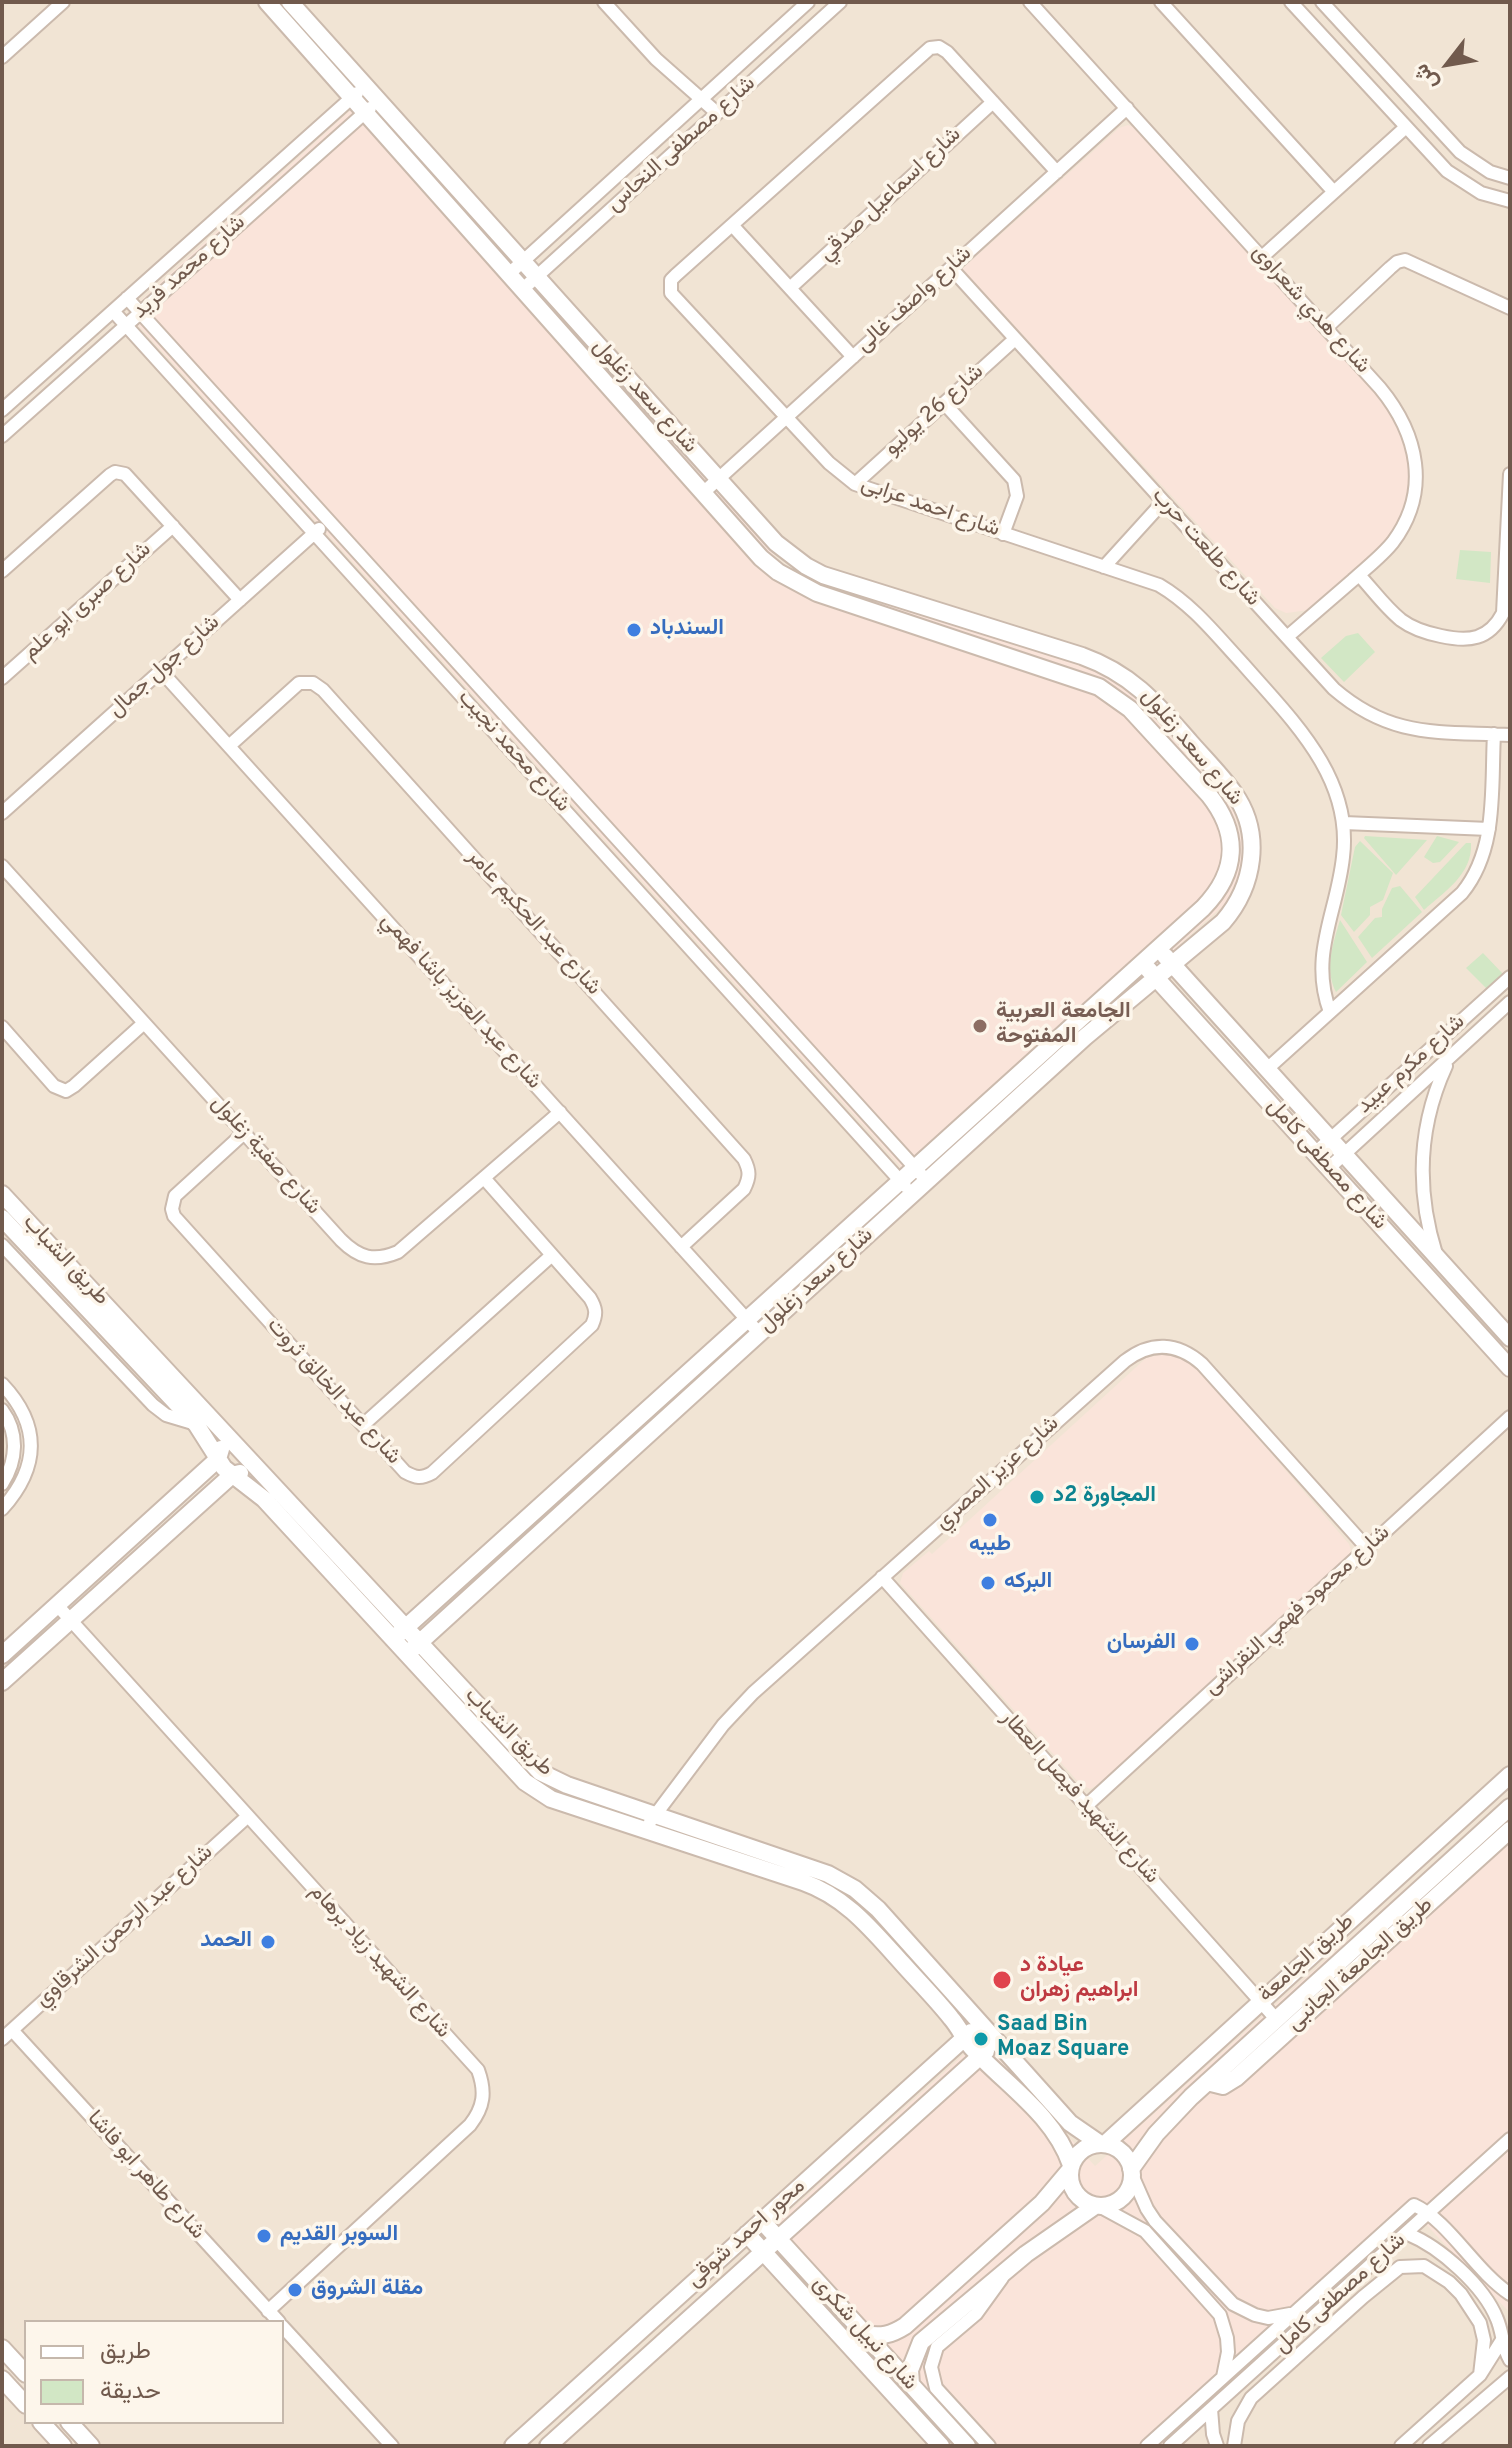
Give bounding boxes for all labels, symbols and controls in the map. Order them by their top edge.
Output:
north arrow [1408,24,1488,104]
text: ش [1409,58,1445,95]
street label: شارع مصطفى النحاس [602,71,762,219]
street label: شارع اسماعيل صدقي [814,122,968,268]
street label: شارع محمد فريد [128,210,252,326]
street label: شارع هدي شعراوى [1245,240,1375,380]
street label: شارع واصف غالى [852,241,978,359]
street label: شارع سعد زغلول [586,335,702,459]
street label: شارع 26 يوليو [880,360,990,462]
street label: شارع احمد عرابى [857,472,1003,544]
street label: شارع طلعت حرب [1145,484,1265,612]
street label: شارع صبرى ابو علم [18,537,158,667]
street label: شارع جول جمال [104,610,226,724]
place label: السندباد [650,617,724,643]
marker: السندباد [625,621,643,639]
street label: شارع سعد زغلول [1134,684,1248,812]
street label: شارع محمد نجيب [451,685,575,819]
street label: شارع عبد الحكيم عامر [460,844,606,1002]
street label: شارع عبد العزيز باشا فهمي [374,908,546,1096]
place label: الجامعة العربية المفتوحة [996,1000,1131,1052]
street label: شارع مكرم عبيد [1353,1010,1471,1120]
marker: الجامعة العربية المفتوحة [971,1017,989,1035]
street label: شارع صفية زغلول [205,1091,325,1221]
street label: شارع مصطفى كامل [1260,1094,1392,1236]
street label: طريق الشباب [16,1210,114,1312]
street label: شارع سعد زغلول [755,1223,879,1339]
street label: شارع عبد الخالق ثروت [260,1313,406,1471]
street label: شارع عزيز المصري [931,1411,1065,1537]
place label: المجاورة 2د [1053,1484,1156,1510]
marker: المجاورة 2د [1028,1488,1046,1506]
marker: طيبه [981,1511,999,1529]
street label: شارع محمود فهمي النقراشى [1200,1521,1396,1701]
place label: طيبه [969,1533,1011,1559]
place label: البركه [1004,1570,1052,1596]
marker: البركه [979,1574,997,1592]
place label: الفرسان [1107,1631,1176,1657]
marker: الفرسان [1183,1635,1201,1653]
street label: طريق الشباب [458,1683,558,1783]
street label: شارع الشهيد فيصل العطار [994,1706,1164,1890]
street label: شارع عبد الرحمن الشرقاوي [31,1840,219,2014]
street label: شارع الشهيد زياد برهام [303,1879,455,2045]
street label: طريق الجامعة الجانبى [1283,1893,1439,2037]
street label: طريق الجامعة [1254,1909,1360,2009]
place label: الحمد [200,1929,252,1955]
marker: الحمد [259,1933,277,1951]
place label: عيادة د ابراهيم زهران [1020,1954,1138,2006]
marker: عيادة د ابراهيم زهران [991,1969,1013,1991]
place label: Saad Bin Moaz Square [997,2013,1129,2064]
marker: Saad Bin Moaz Square [972,2030,990,2048]
street label: شارع طاهر ابو فاشا [80,2106,210,2246]
street label: محور احمد شوقى [682,2174,812,2294]
place label: السوبر القديم [280,2223,398,2249]
marker: السوبر القديم [255,2227,273,2245]
street label: شارع مصطفى كامل [1270,2228,1412,2360]
street label: شارع نبيل شكرى [806,2271,922,2397]
place label: مقلة الشروق [311,2277,423,2303]
marker: مقلة الشروق [286,2281,304,2299]
legend [24,2320,284,2424]
text: طريق [100,2337,151,2367]
text: حديقة [100,2377,161,2407]

